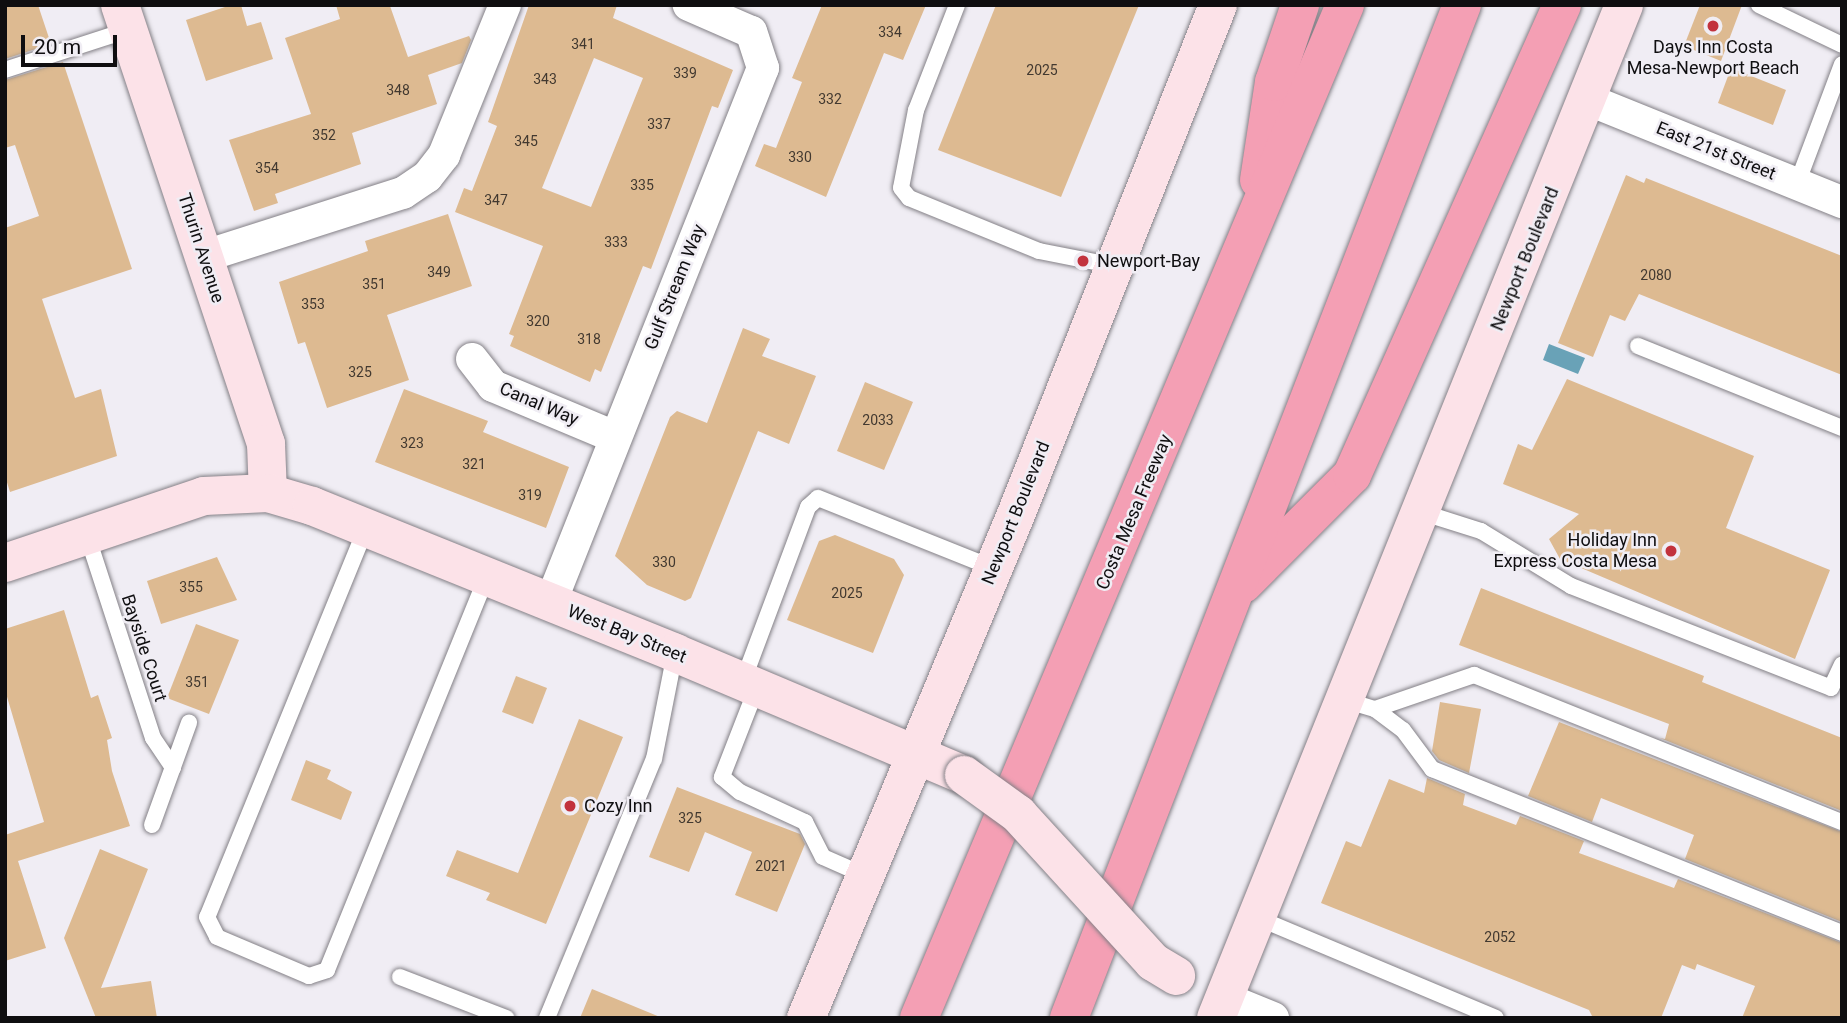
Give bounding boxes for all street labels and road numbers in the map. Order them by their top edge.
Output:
street label: East 21st Street [1653,117,1779,185]
street label: Newport Boulevard [1486,184,1564,334]
street label: Thurin Avenue [173,190,229,306]
street label: Gulf Stream Way [640,221,710,353]
street label: Canal Way [496,378,582,430]
street label: Costa Mesa Freeway [1091,431,1177,593]
street label: Newport Boulevard [977,438,1055,588]
street label: Bayside Court [116,592,172,704]
street label: West Bay Street [564,600,690,668]

